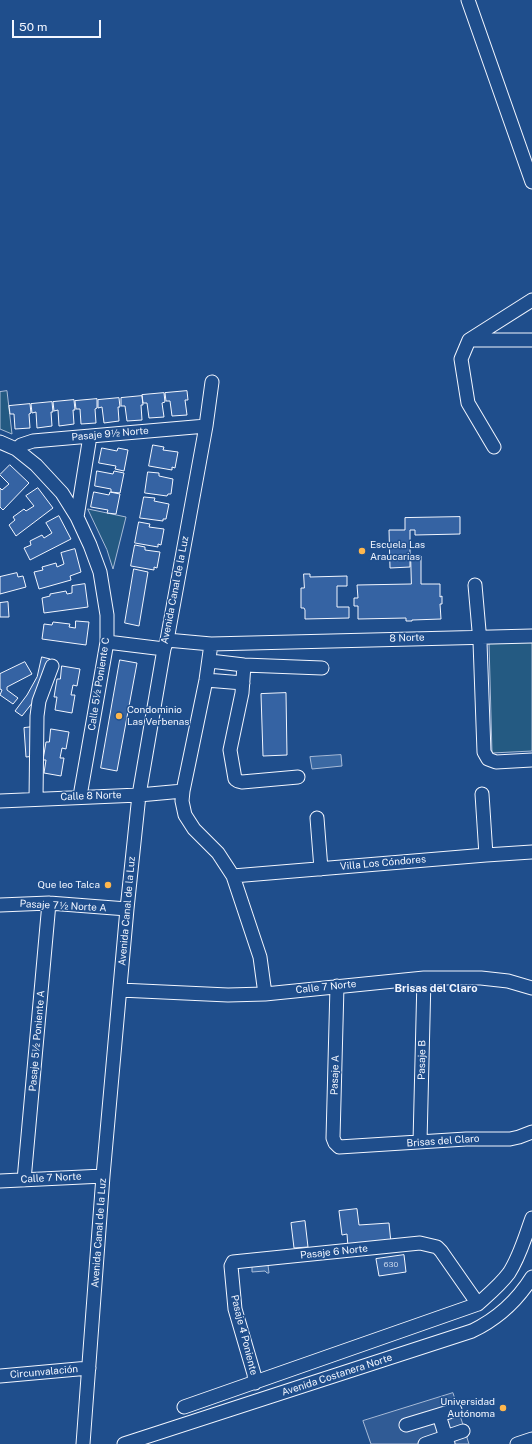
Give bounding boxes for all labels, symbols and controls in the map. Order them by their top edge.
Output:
scale bar [14,12,103,38]
text: 50 m [19,20,47,34]
street label: Pasaje 9½ Norte [71,425,149,443]
street label: Avenida Canal de la Luz [159,535,191,645]
place label: Escuela Las Araucarias [370,539,425,562]
marker: Escuela Las Araucarias [357,546,367,556]
street label: 8 Norte [389,631,425,645]
street label: Calle 5½ Poniente C [86,636,112,732]
place label: Condominio Las Verbenas [127,704,189,728]
marker: Condominio Las Verbenas [114,711,124,721]
street label: Calle 8 Norte [60,789,122,803]
street label: Villa Los Cóndores [340,853,426,873]
street label: Avenida Canal de la Luz [116,856,138,966]
place label: Que leo Talca [38,879,100,891]
marker: Que leo Talca [103,880,113,890]
street label: Pasaje 7½ Norte A [19,898,107,914]
street label: Calle 7 Norte [295,978,357,996]
district label: Brisas del Claro [395,982,477,996]
street label: Pasaje 5½ Poniente A [27,990,47,1092]
street label: Pasaje B [416,1040,428,1080]
street label: Pasaje A [328,1055,342,1095]
street label: Brisas del Claro [406,1132,480,1150]
street label: Calle 7 Norte [20,1170,82,1186]
street label: Avenida Canal de la Luz [89,1178,109,1288]
street label: Pasaje 6 Norte [300,1242,368,1262]
house number: 630 [384,1260,398,1270]
street label: Pasaje 4 Poniente [228,1293,260,1377]
street label: Avenida Costanera Norte [280,1351,394,1399]
street label: Circunvalación [9,1363,79,1381]
place label: Universidad Autónoma [440,1396,495,1420]
marker: Universidad Autónoma [498,1403,508,1413]

